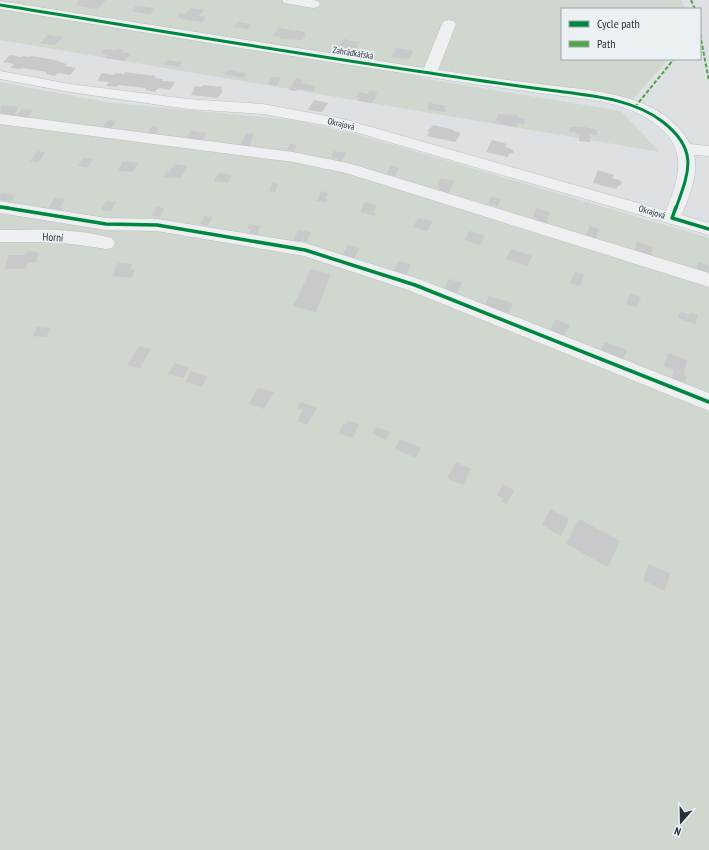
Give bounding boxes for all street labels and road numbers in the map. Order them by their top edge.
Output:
street label: Zahrádkářská [332,44,375,61]
street label: Okrajová [326,115,356,133]
street label: Okrajová [637,202,667,222]
street label: Horní [42,229,64,245]

